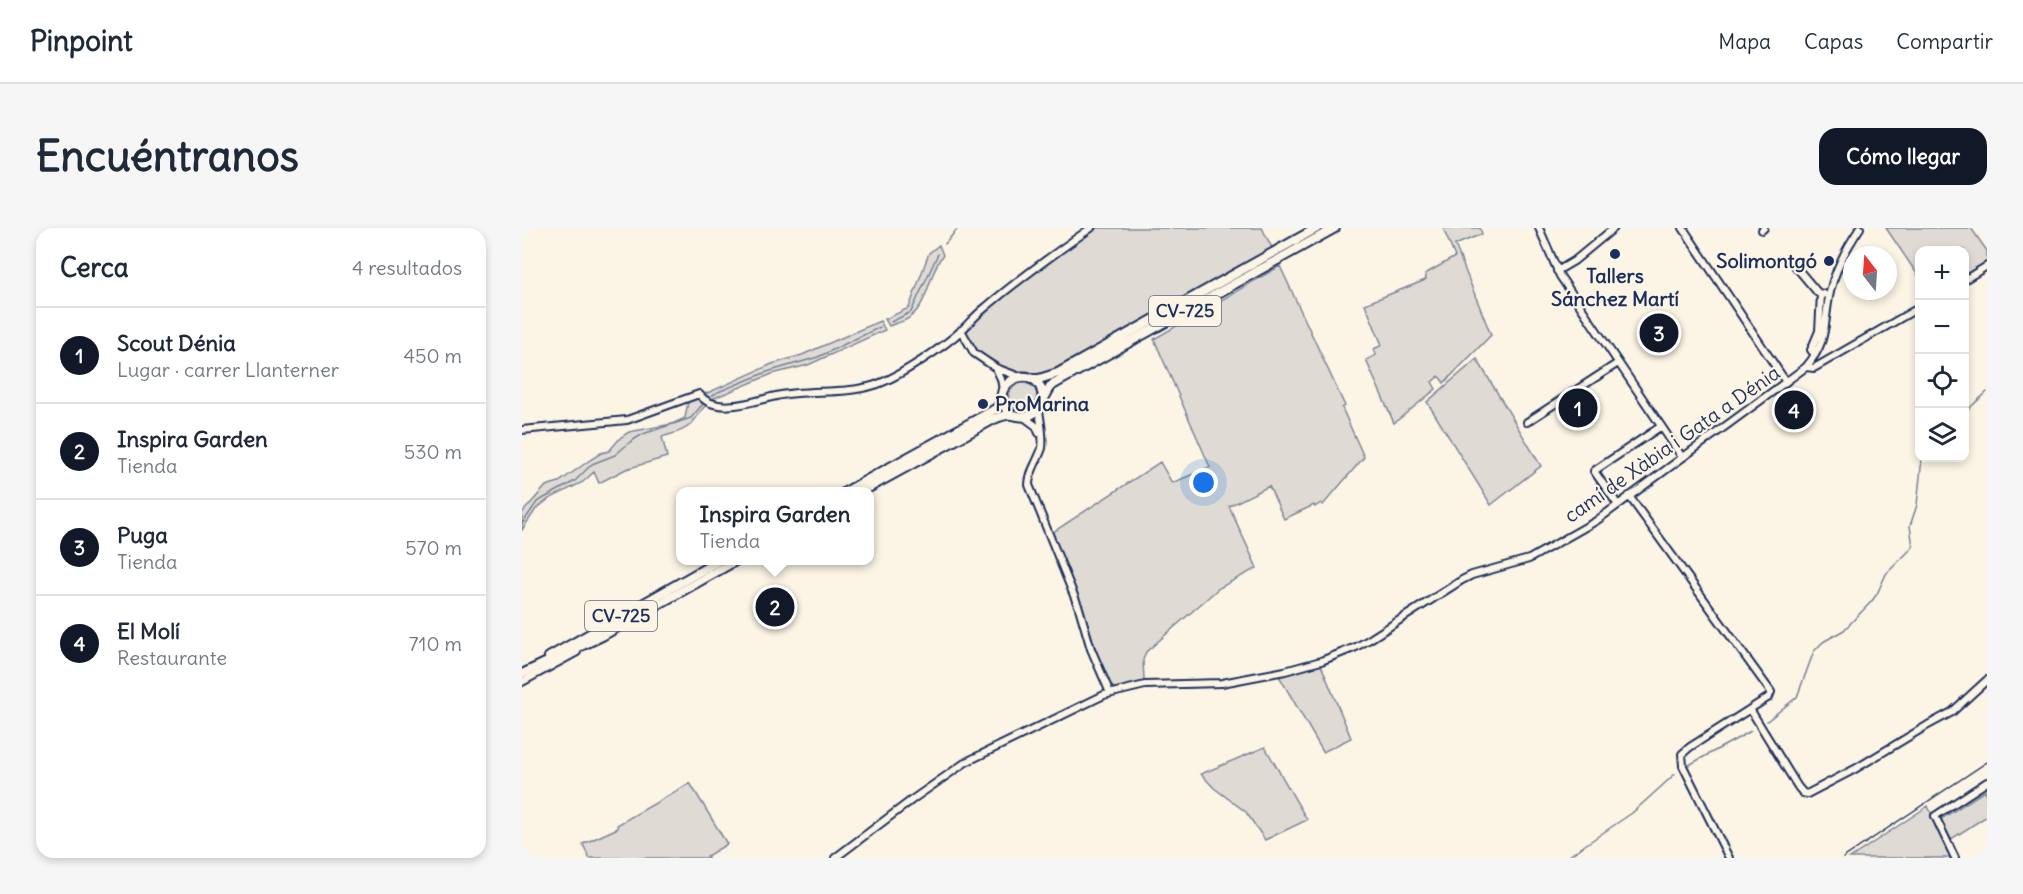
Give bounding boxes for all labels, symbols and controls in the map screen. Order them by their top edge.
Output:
text: Pinpoint [30,23,133,59]
text: Mapa [1718,28,1771,55]
text: Capas [1804,28,1863,55]
text: Compartir [1896,28,1993,55]
button: Cómo llegar [1819,128,1987,185]
text: Encuéntranos [36,130,299,182]
north arrow [1843,246,1897,300]
map controls [1915,246,1969,462]
button: + [1915,246,1969,300]
marker: Tallers Sánchez Martí [1608,247,1622,261]
place label: Solimontgó [1716,248,1817,273]
text: Cerca [60,251,129,284]
marker: Solimontgó [1822,254,1836,268]
text: 4 resultados [352,255,462,280]
place label: Tallers Sánchez Martí [1551,263,1679,311]
road number: CV-725 [1149,296,1221,326]
button: − [1915,300,1969,354]
pin: 3 [1640,310,1678,356]
text: Scout Dénia [117,329,236,357]
text: 1 [76,343,83,368]
text: 450 m [403,343,462,368]
button: locate [1915,354,1969,408]
text: Lugar · carrer Llanterner [117,357,339,382]
street label: camí de Xàbia i Gata a Dénia [1559,359,1784,528]
pin: 1 [1558,386,1598,430]
pin: 4 [1774,388,1814,432]
place label: ProMarina [995,391,1090,416]
marker: ProMarina [976,397,990,411]
button: layers [1915,408,1969,462]
text: Inspira Garden [117,425,268,453]
text: 2 [74,439,85,464]
text: 530 m [404,439,462,464]
text: Tienda [117,453,177,478]
your location [1189,468,1218,497]
popup [676,487,874,565]
text: Inspira Garden [700,500,850,528]
text: Puga [117,521,168,549]
text: Tienda [700,528,760,553]
text: 3 [74,535,85,560]
text: 570 m [405,535,462,560]
text: Tienda [117,549,177,574]
pin: 2 [756,584,794,629]
road number: CV-725 [585,601,657,631]
text: El Molí [117,617,180,645]
text: 4 [74,631,85,656]
text: 710 m [409,631,462,656]
text: Restaurante [117,645,227,670]

